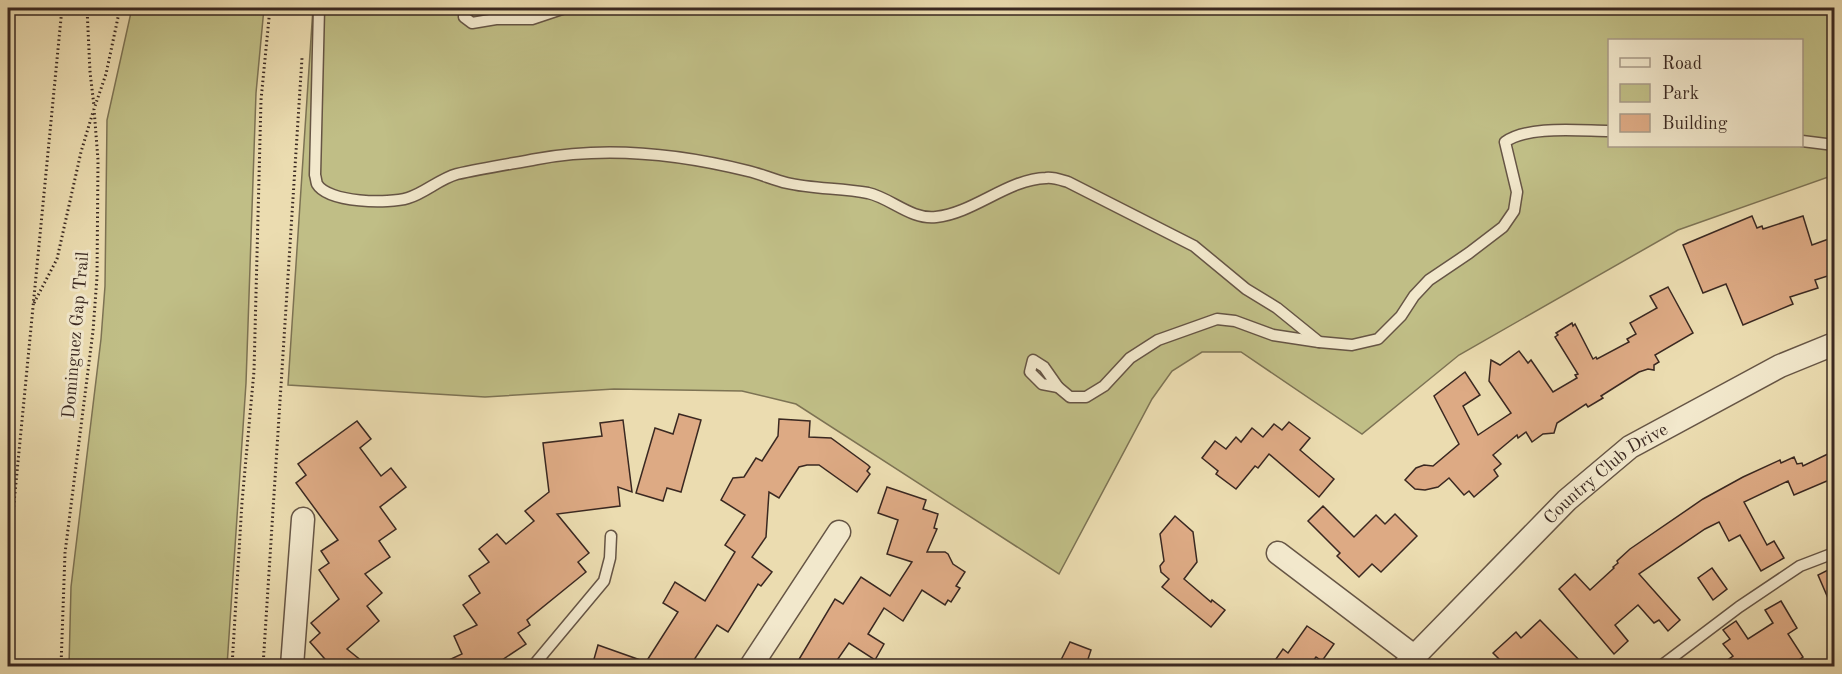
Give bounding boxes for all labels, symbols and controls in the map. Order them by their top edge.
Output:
legend [1608,39,1803,147]
text: Road [1662,55,1702,73]
text: Park [1662,85,1699,103]
text: Building [1662,115,1728,133]
street label: Dominguez Gap Trail [60,251,92,419]
street label: Country Club Drive [1541,420,1671,528]

